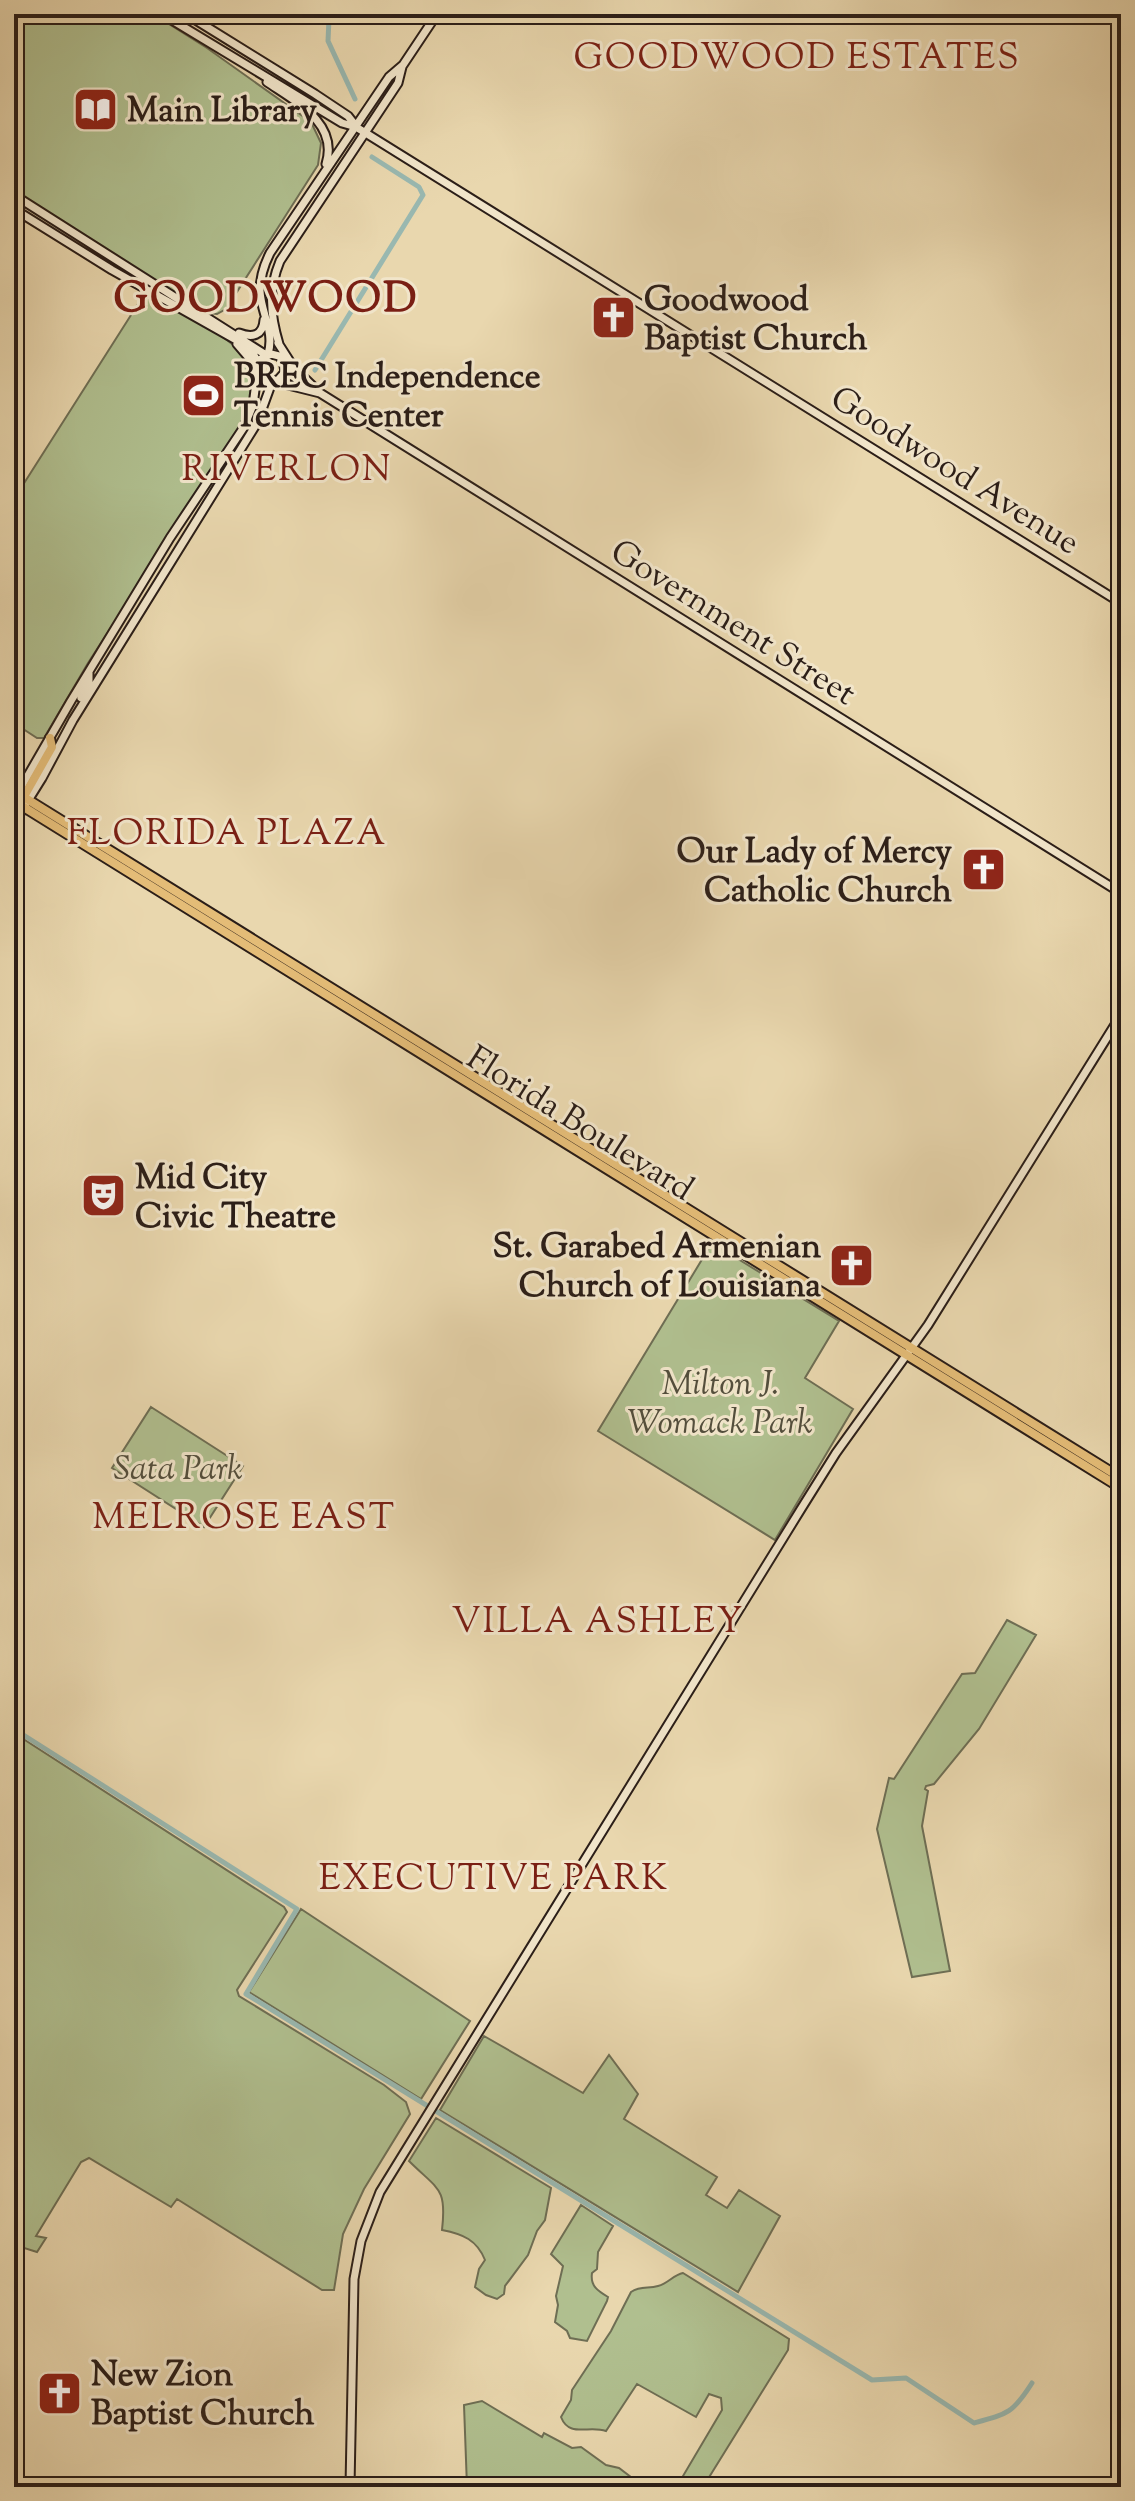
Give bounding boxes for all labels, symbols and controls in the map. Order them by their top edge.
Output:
district label: GOODWOOD ESTATES [573,33,1021,85]
library icon: Main Library [72,85,120,133]
place label: Main Library [127,88,317,137]
district label: GOODWOOD [114,271,418,331]
place label: Goodwood Baptist Church [644,277,868,365]
church icon: Goodwood Baptist Church [589,294,637,342]
place label: BREC Independence Tennis Center [234,354,541,442]
sports icon: BREC Independence Tennis Center [179,371,227,419]
street label: Goodwood Avenue [820,376,1088,568]
district label: RIVERLON [182,445,392,497]
street label: Government Street [600,529,865,719]
district label: FLORIDA PLAZA [67,809,387,861]
place label: Our Lady of Mercy Catholic Church [676,829,952,917]
church icon: Our Lady of Mercy Catholic Church [959,846,1007,894]
street label: Florida Boulevard [456,1035,702,1215]
place label: Mid City Civic Theatre [135,1155,336,1243]
theatre icon: Mid City Civic Theatre [80,1172,128,1220]
place label: St. Garabed Armenian Church of Louisiana [492,1224,821,1312]
church icon: St. Garabed Armenian Church of Louisiana [828,1241,876,1289]
park label: Milton J. Womack Park [627,1361,813,1449]
park label: Sata Park [113,1446,243,1495]
district label: MELROSE EAST [92,1493,396,1545]
district label: VILLA ASHLEY [452,1597,744,1649]
district label: EXECUTIVE PARK [319,1854,669,1906]
place label: New Zion Baptist Church [91,2352,315,2440]
church icon: New Zion Baptist Church [36,2369,84,2417]

